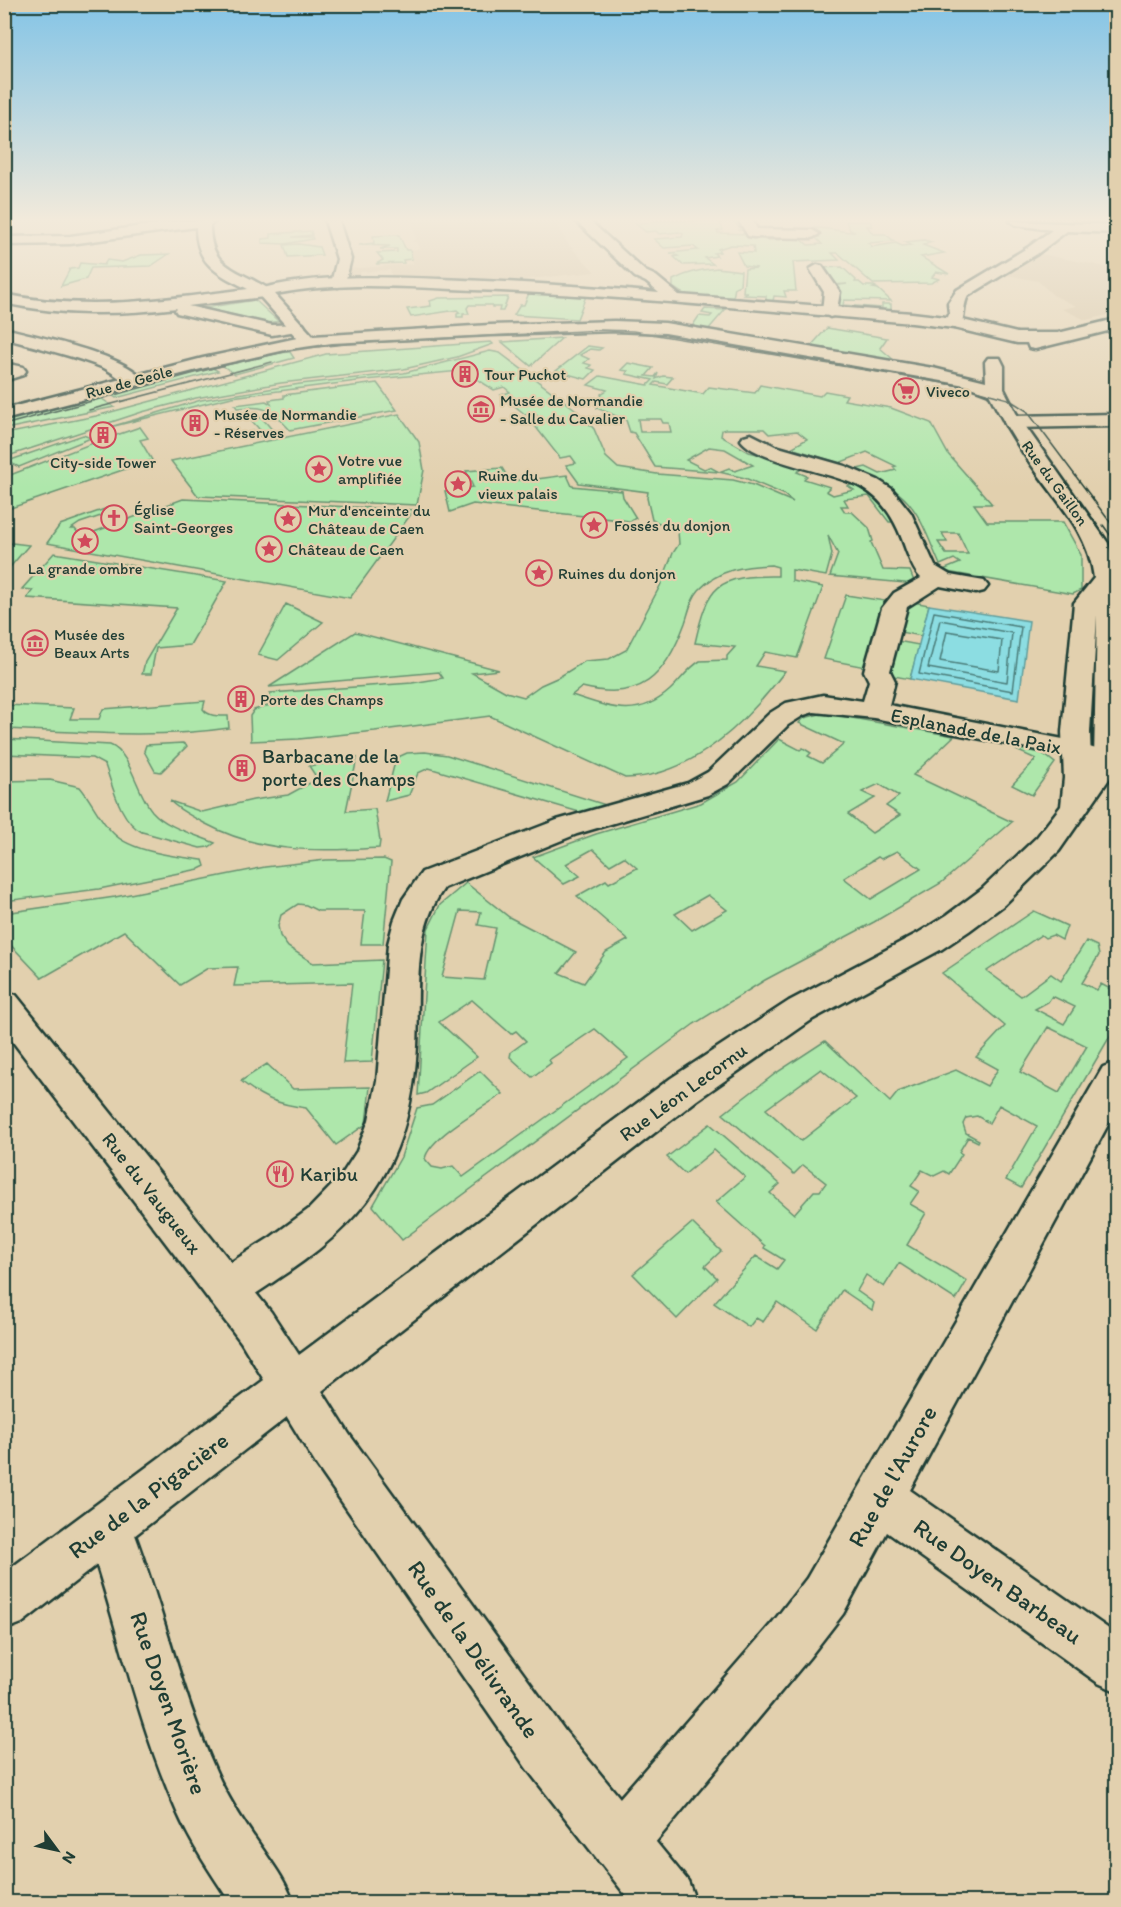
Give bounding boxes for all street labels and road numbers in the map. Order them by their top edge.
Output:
street label: Rue de Geôle [84,361,174,403]
street label: Rue du Gaillon [1018,437,1092,529]
street label: Esplanade de la Paix [889,703,1064,759]
street label: Rue Léon Lecornu [614,1038,752,1146]
street label: Rue du Vaugueux [97,1127,207,1259]
street label: Rue de l'Aurore [841,1400,943,1552]
street label: Rue de la Pigacière [62,1425,234,1565]
street label: Rue Doyen Barbeau [908,1512,1088,1650]
street label: Rue de la Délivrande [402,1554,546,1744]
street label: Rue Doyen Morière [124,1608,214,1798]

